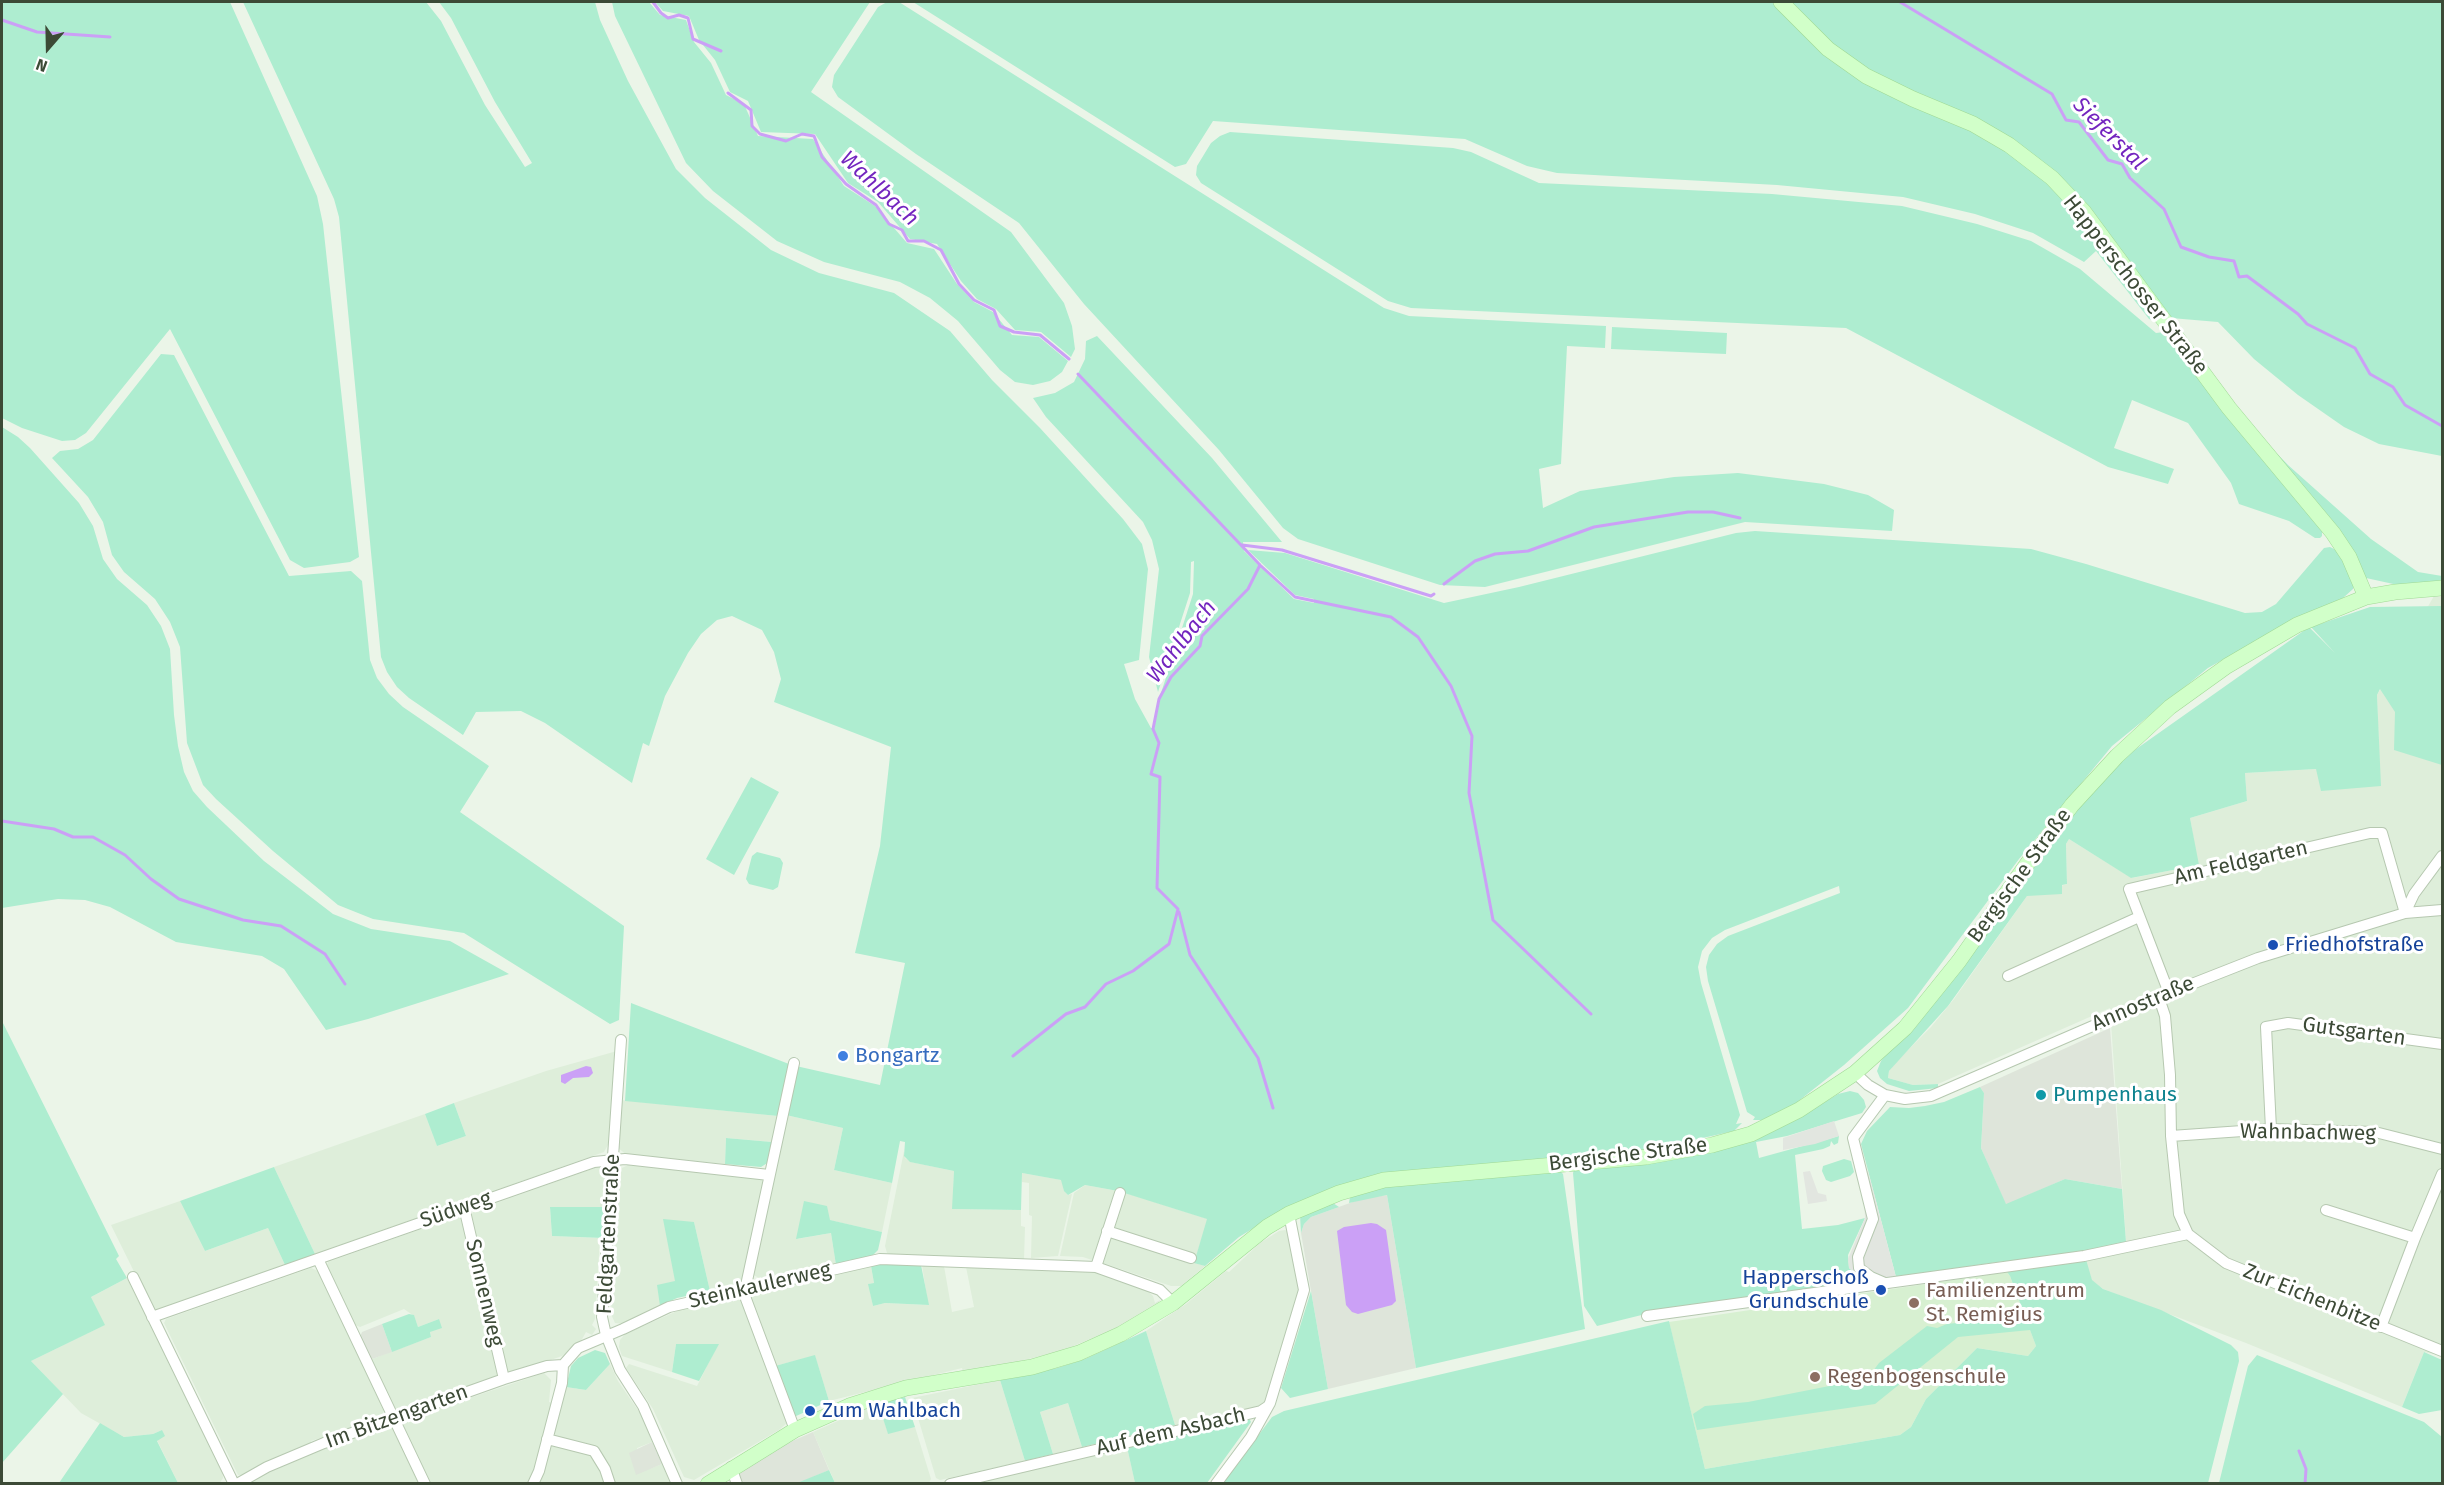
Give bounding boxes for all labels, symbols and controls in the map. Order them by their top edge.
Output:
north arrow [18,18,78,78]
text: N [33,55,50,76]
water label: Sieferstal [2067,92,2151,176]
water label: Wahlbach [834,146,924,232]
street label: Happerschosser Straße [2057,190,2213,380]
water label: Wahlbach [1141,595,1223,689]
street label: Bergische Straße [1963,804,2077,948]
street label: Am Feldgarten [2172,835,2310,891]
place label: Friedhofstraße [2285,932,2424,958]
marker: Friedhofstraße [2266,938,2280,952]
street label: Annostraße [2088,971,2198,1037]
street label: Gutsgarten [2301,1012,2407,1052]
place label: Bongartz [855,1043,939,1069]
marker: Bongartz [836,1049,850,1063]
place label: Pumpenhaus [2053,1082,2177,1108]
marker: Pumpenhaus [2034,1088,2048,1102]
street label: Wahnbachweg [2240,1119,2376,1147]
street label: Bergische Straße [1547,1133,1709,1177]
street label: Feldgartenstraße [592,1153,626,1315]
street label: Südweg [417,1186,495,1234]
street label: Sonnenweg [459,1237,509,1349]
street label: Steinkaulerweg [686,1257,834,1315]
street label: Zur Eichenbitze [2240,1259,2384,1337]
place label: Happerschoß Grundschule [1742,1265,1869,1315]
place label: Familienzentrum St. Remigius [1926,1278,2085,1328]
marker: Happerschoß Grundschule [1874,1283,1888,1297]
marker: Familienzentrum St. Remigius [1907,1296,1921,1310]
place label: Regenbogenschule [1827,1364,2006,1390]
marker: Regenbogenschule [1808,1370,1822,1384]
street label: Im Bitzengarten [322,1380,472,1454]
place label: Zum Wahlbach [822,1398,961,1424]
street label: Auf dem Asbach [1094,1403,1248,1461]
marker: Zum Wahlbach [803,1404,817,1418]

